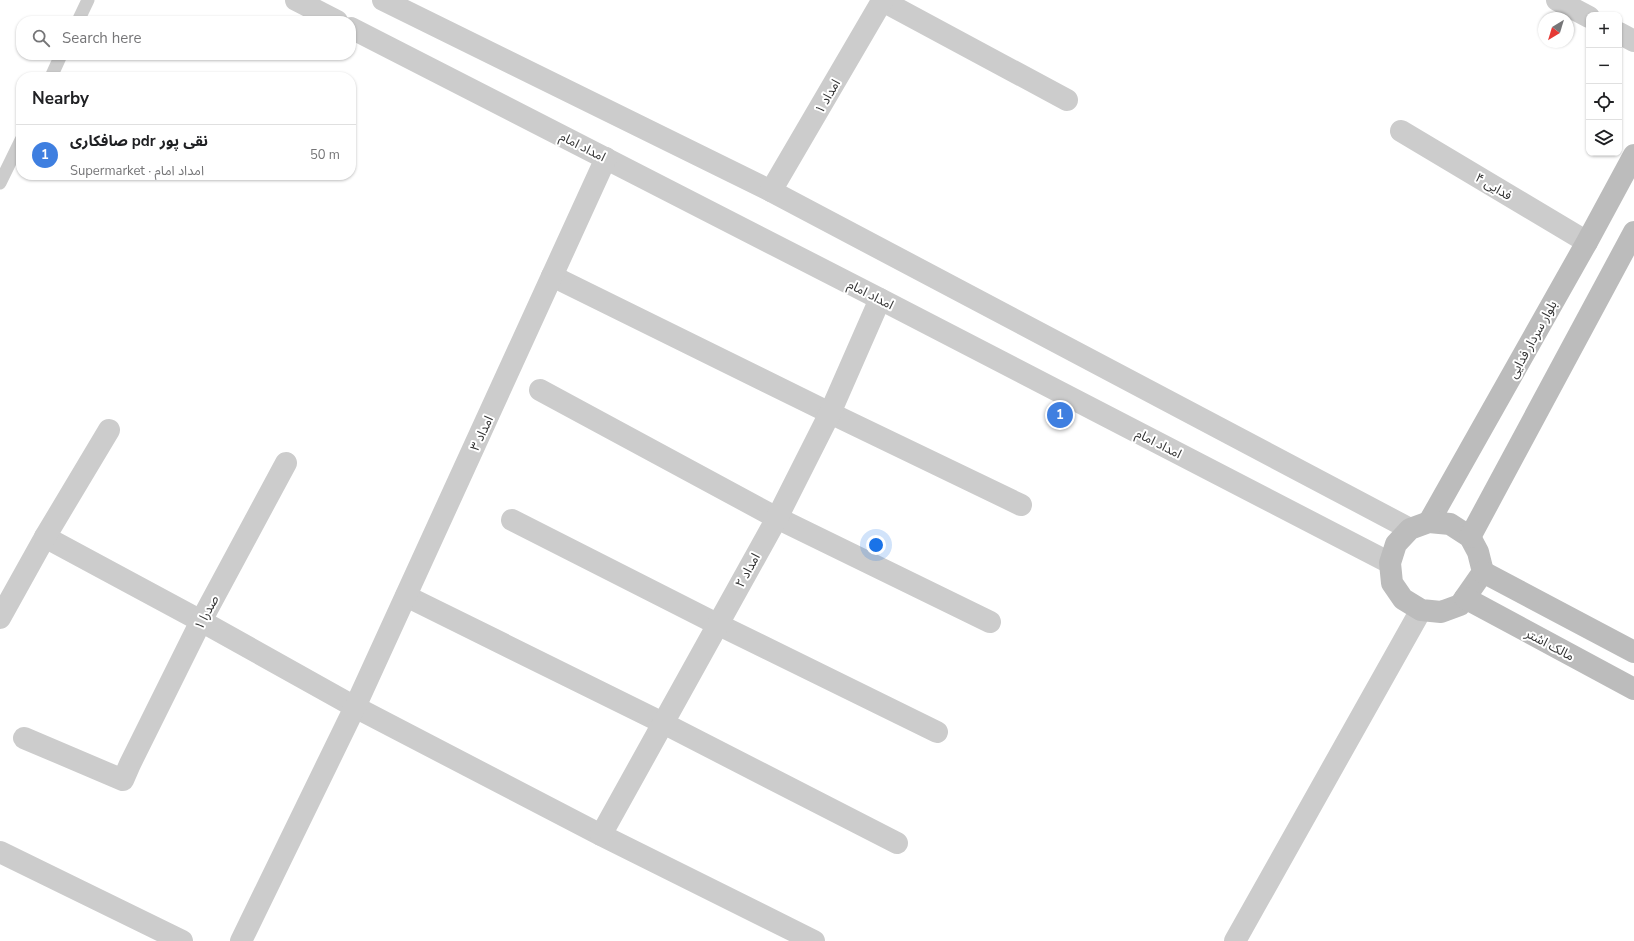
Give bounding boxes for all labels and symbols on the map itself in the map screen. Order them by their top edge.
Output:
north arrow [1538,12,1574,48]
street label: امداد ۱ [811,76,845,117]
street label: امداد امام [556,128,609,166]
street label: فدایی ۴ [1472,169,1515,205]
street label: امداد امام [844,276,897,314]
street label: بلوار سردار فدایی [1504,297,1562,382]
pin: 1 [1047,400,1073,430]
street label: امداد ۳ [466,413,498,454]
street label: امداد امام [1132,425,1185,463]
your location [866,535,886,555]
street label: امداد ۲ [731,550,765,591]
street label: صدرا ۱ [190,592,224,633]
street label: مالک اشتر [1521,624,1577,665]

